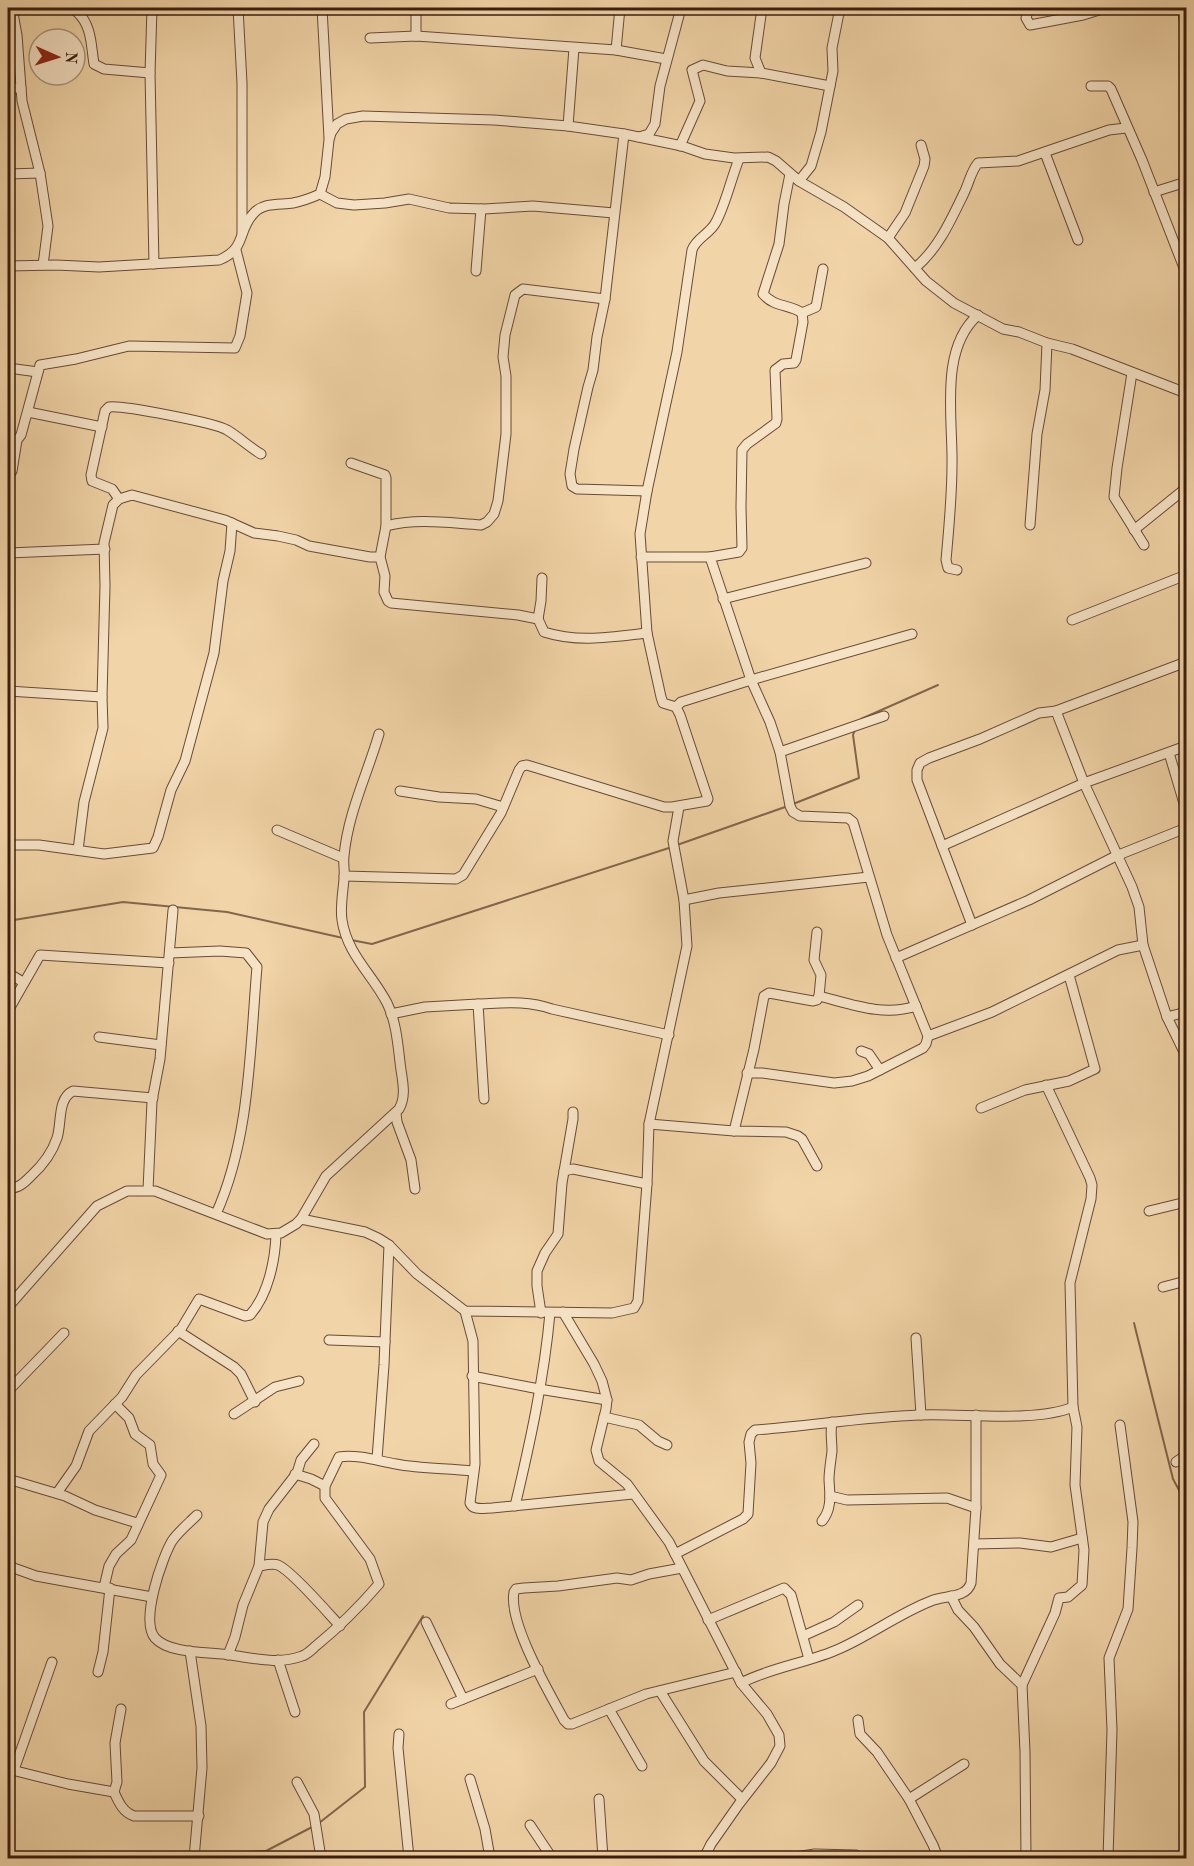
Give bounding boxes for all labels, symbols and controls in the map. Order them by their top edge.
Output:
north arrow [27,27,87,87]
text: N [62,51,78,65]

